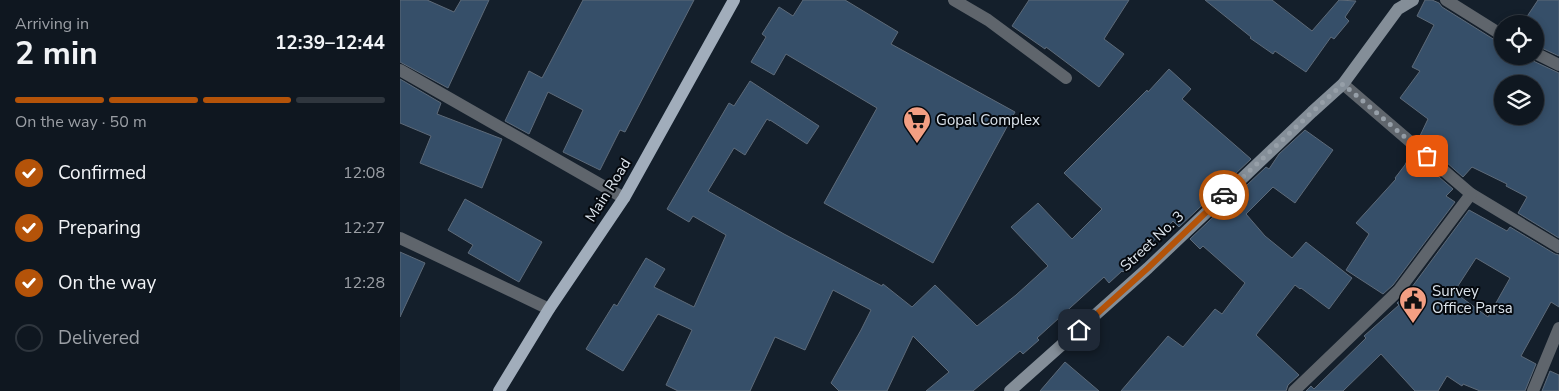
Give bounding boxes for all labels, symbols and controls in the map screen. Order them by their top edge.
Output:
text: Arriving in [15,13,89,35]
map controls [1494,15,1544,125]
button: locate [1494,15,1544,65]
text: 12:39–12:44 [275,30,385,56]
text: 2 min [15,32,98,75]
button: layers [1494,75,1544,125]
supermarket icon: Gopal Complex [902,105,932,144]
place label: Gopal Complex [936,110,1040,130]
text: On the way · 50 m [15,111,147,133]
pin [1406,135,1448,177]
icon: bag [1413,142,1441,170]
street label: Main Road [581,154,635,226]
icon: check [15,159,43,187]
text: Confirmed [58,160,146,186]
text: 12:08 [343,162,385,184]
courier [1199,170,1249,220]
icon: car [1210,181,1238,209]
street label: Street No. 3 [1116,206,1188,276]
icon: check [15,214,43,242]
text: Preparing [58,215,141,241]
text: 12:27 [343,217,385,239]
icon: check [15,269,43,297]
text: On the way [58,270,156,296]
text: 12:28 [343,272,385,294]
place label: Survey Office Parsa [1432,281,1513,318]
public building icon: Survey Office Parsa [1398,285,1428,324]
pin [1058,309,1100,351]
icon: home [1065,316,1093,344]
text: Delivered [58,325,140,351]

